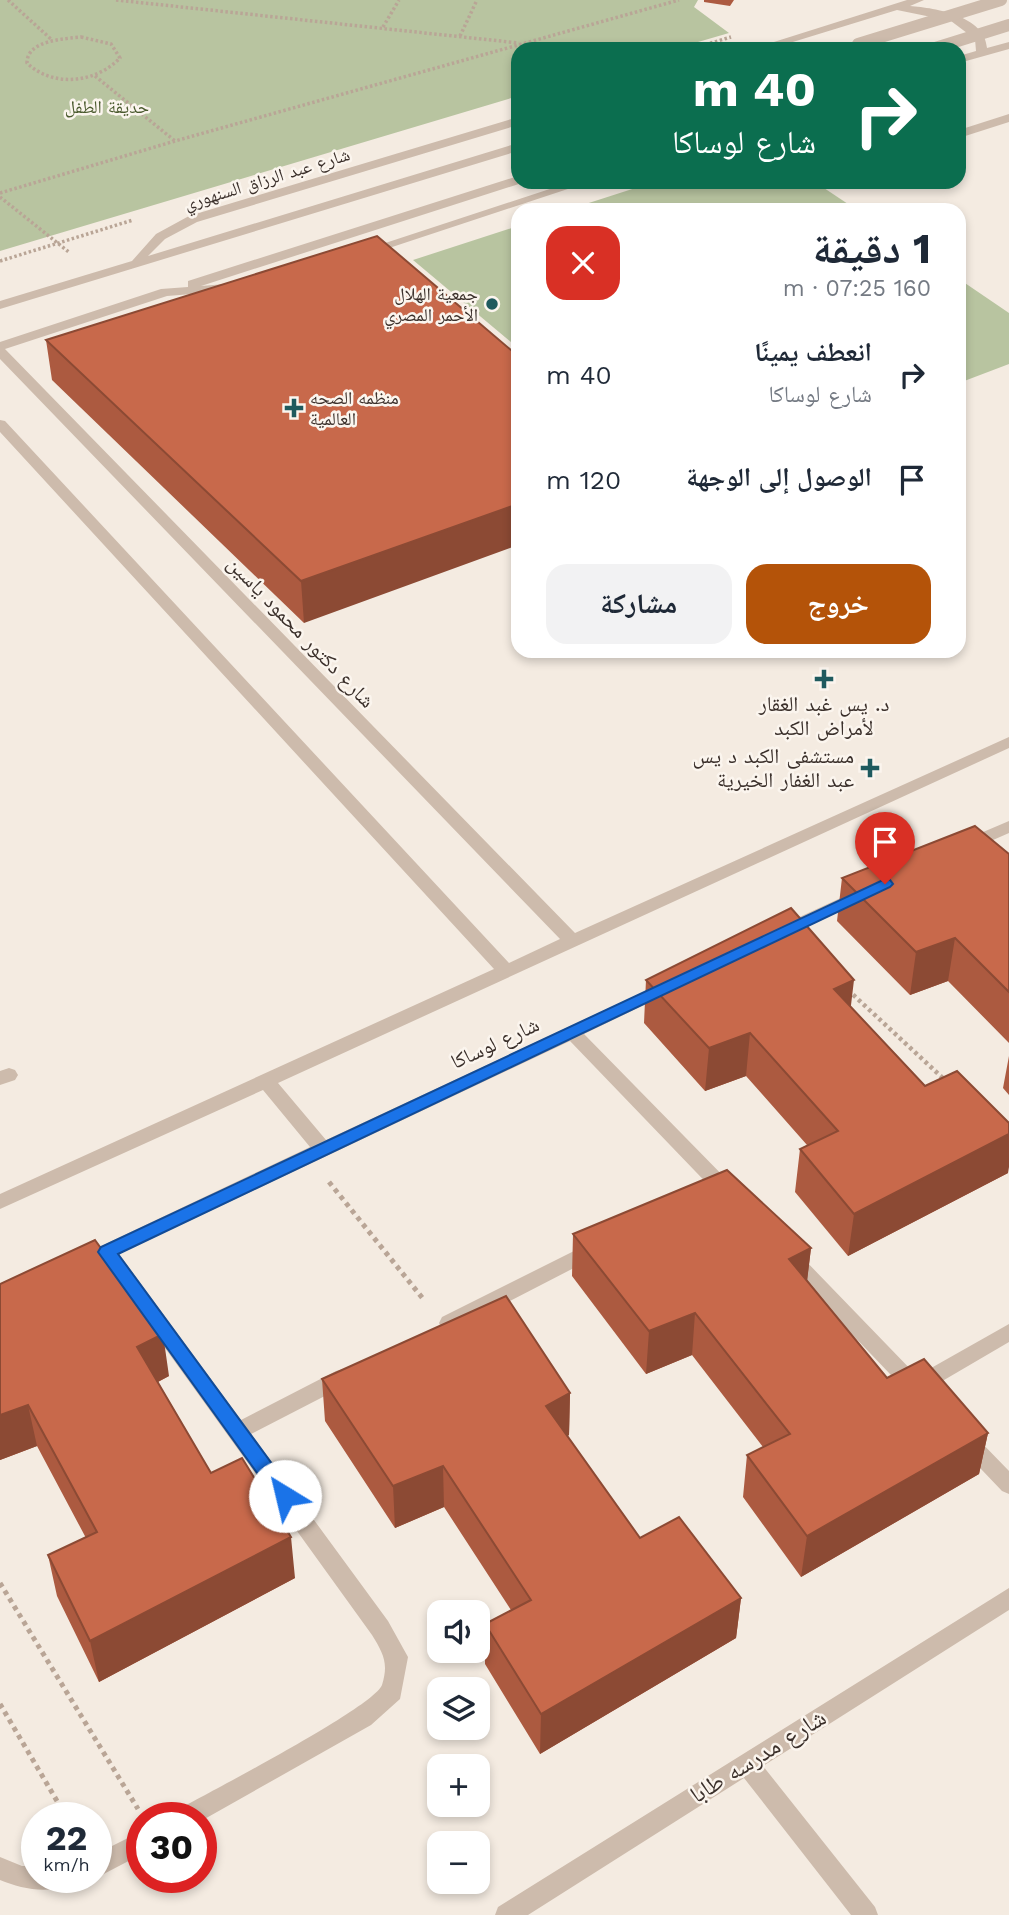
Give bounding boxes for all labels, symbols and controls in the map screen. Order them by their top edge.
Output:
text: 40 m [693,60,816,118]
icon: right [840,70,931,161]
park label: حديقة الطفل [65,96,149,118]
text: شارع لوساكا [672,123,816,161]
street label: شارع عبد الرزاق السنهوري [181,143,354,218]
text: 1 دقيقة [813,224,931,273]
button: close [546,226,620,300]
text: 160 m · 07:25 [783,275,931,302]
place label: جمعية الهلال الأحمر المصري [384,283,478,330]
marker: جمعية الهلال الأحمر المصري [484,296,500,312]
text: انعطف يمينًا [754,337,872,367]
icon: right [893,356,931,394]
text: 40 m [546,360,612,390]
text: شارع لوساكا [768,381,872,408]
place label: منظمه الصحه العالمية [310,387,399,429]
marker: منظمه الصحه العالمية [284,398,304,418]
icon: arrive [893,461,931,499]
text: الوصول إلى الوجهة [686,462,872,492]
text: 120 m [546,465,621,495]
street label: شارع دكتور محمود ياسين [222,551,380,713]
button: مشاركة [546,564,732,644]
button: خروج [746,564,931,644]
marker: د. يس غبد الغقار لأمراض الكبد [814,669,834,689]
place label: د. يس غبد الغقار لأمراض الكبد [758,691,889,741]
place label: مستشفى الكبد د يس عبد الغفار الخيرية [693,743,854,792]
marker: مستشفى الكبد د يس عبد الغفار الخيرية [860,758,880,778]
pin [855,812,915,884]
icon: arrive [866,823,904,861]
street label: شارع لوساكا [447,1011,543,1075]
position arrow [248,1459,322,1533]
map controls [427,1600,490,1894]
button: sound [427,1600,490,1663]
button: layers [427,1677,490,1740]
street label: شارع مدرسه طابا [685,1703,832,1810]
button: + [427,1754,490,1817]
speed limit sign: 30 [126,1802,217,1893]
text: 22 [46,1817,87,1859]
button: − [427,1831,490,1894]
text: km/h [43,1854,90,1875]

